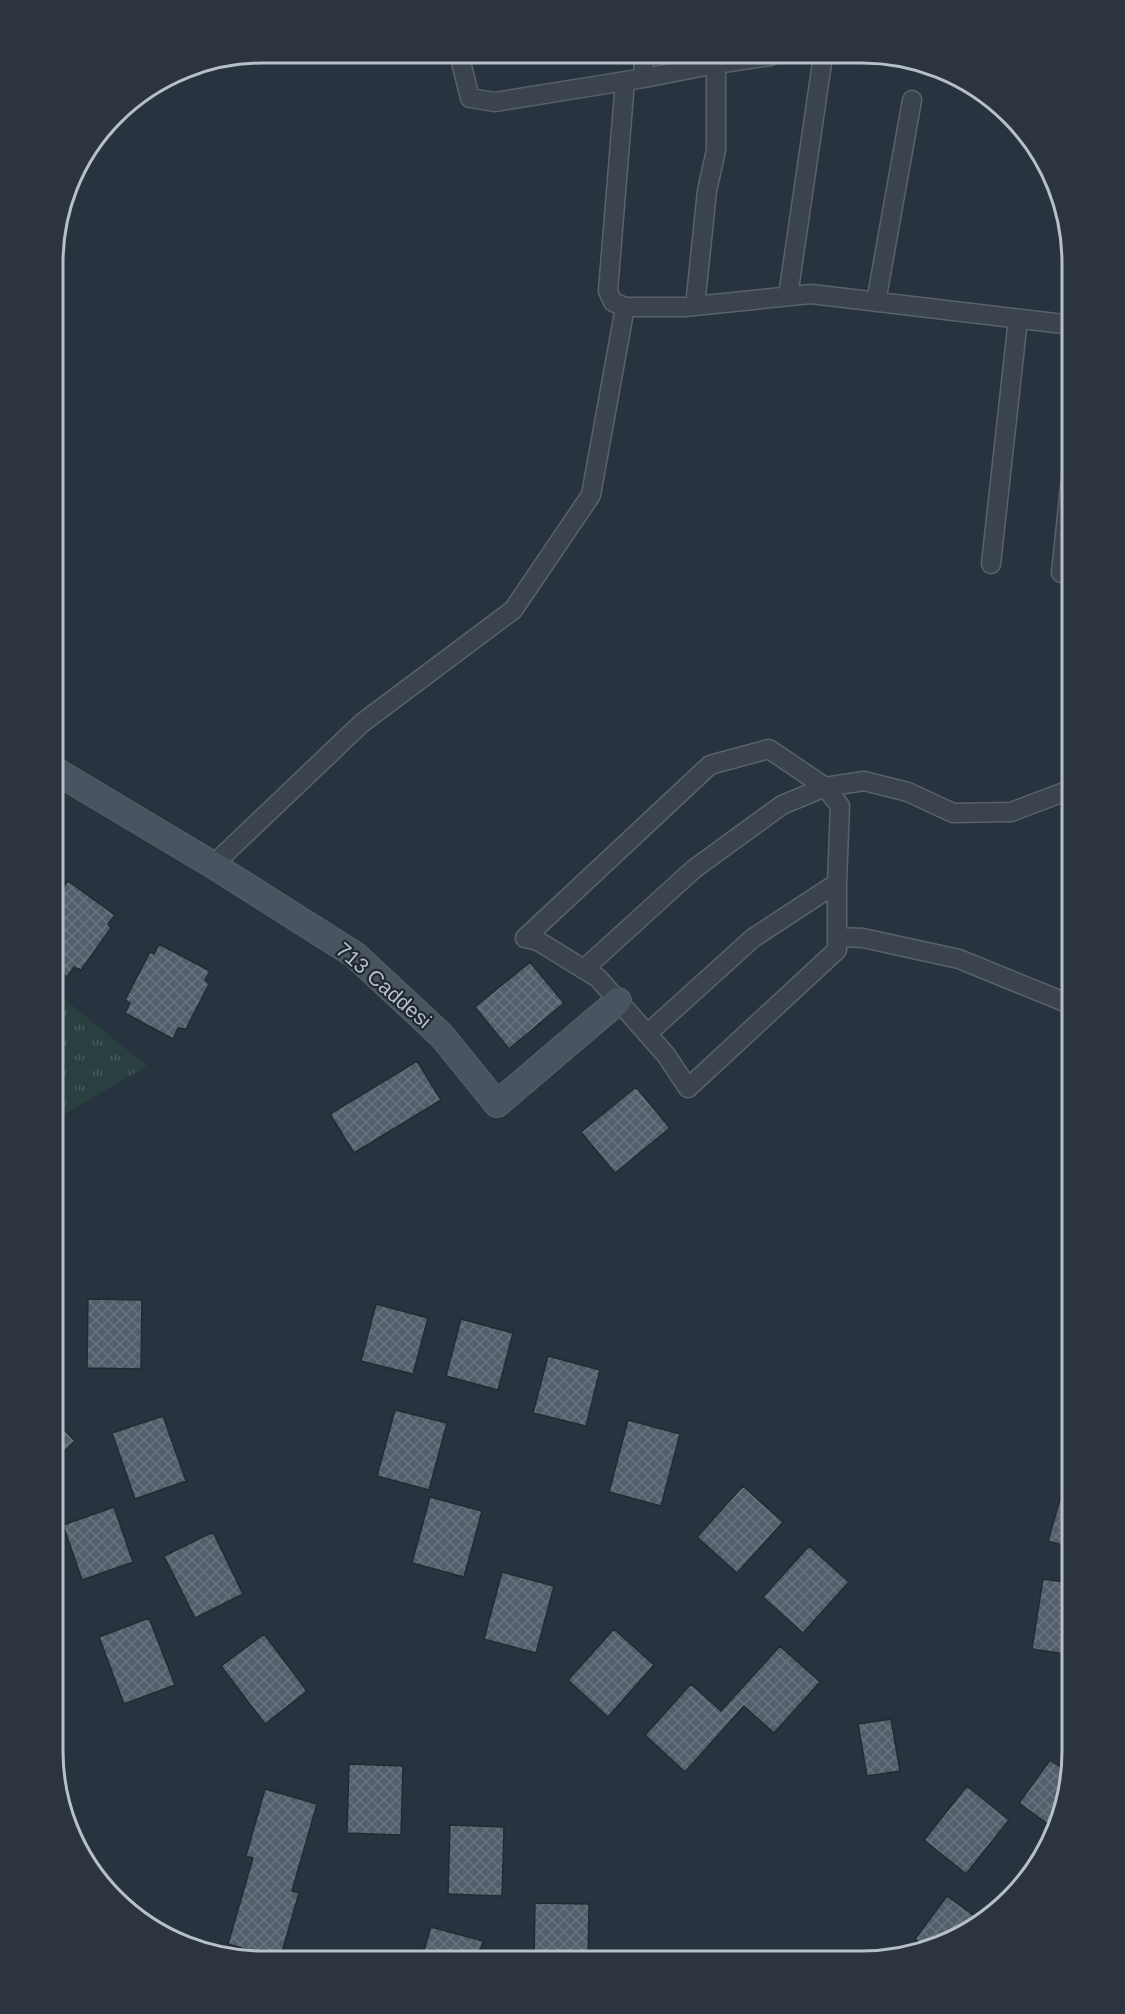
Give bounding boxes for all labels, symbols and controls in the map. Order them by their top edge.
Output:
street label: 713 Caddesi [332,938,436,1032]

